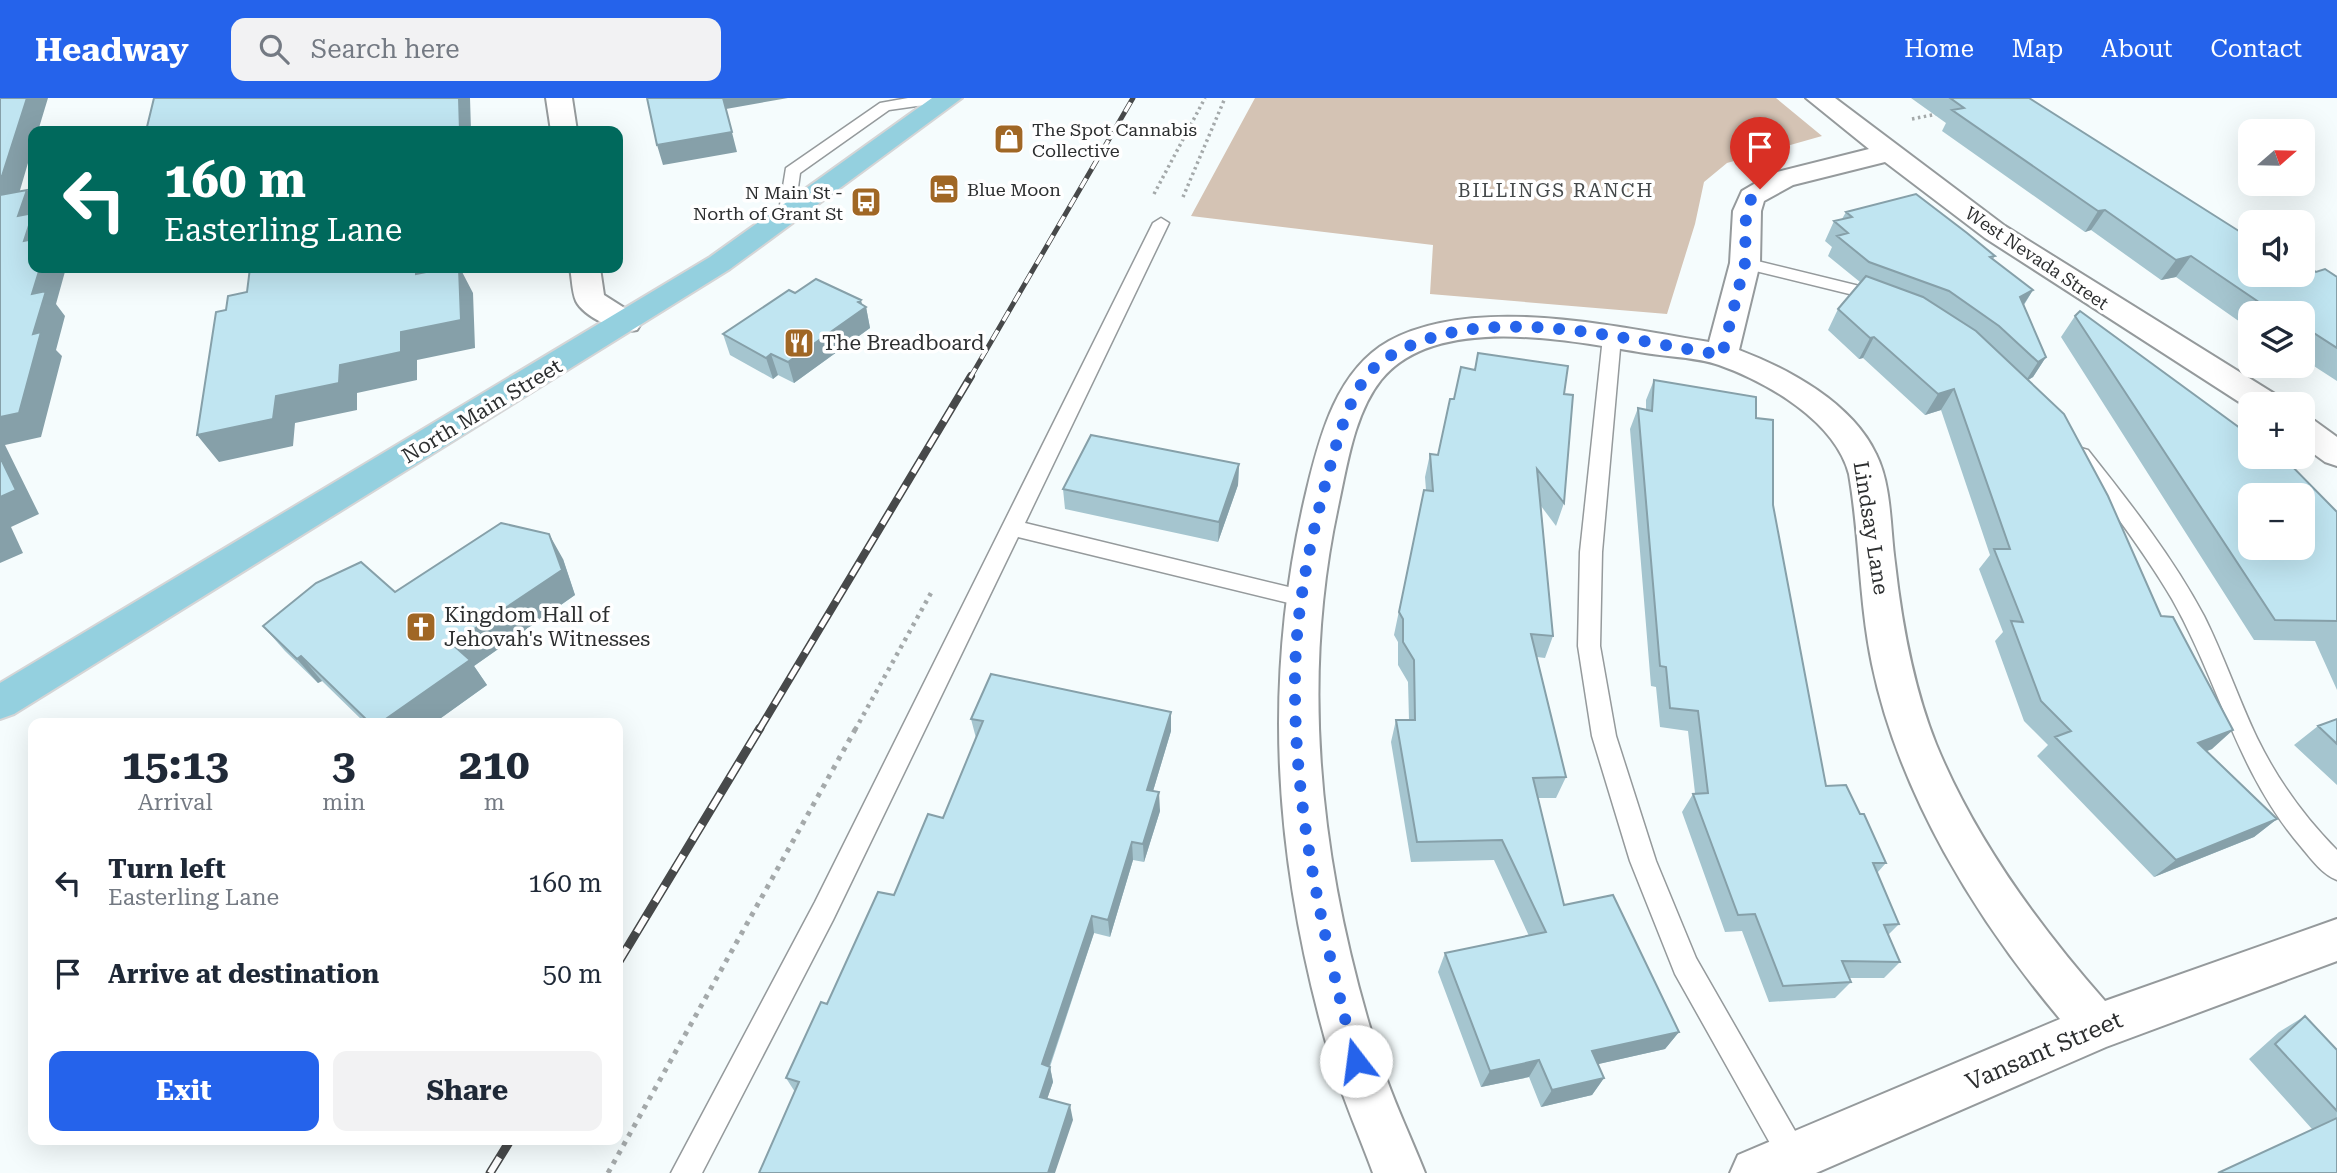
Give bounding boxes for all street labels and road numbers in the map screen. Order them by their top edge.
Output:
street label: West Nevada Street [1961,202,2113,314]
street label: North Main Street [398,354,566,468]
street label: Lindsay Lane [1849,460,1893,596]
street label: Vansant Street [1962,1005,2127,1097]

